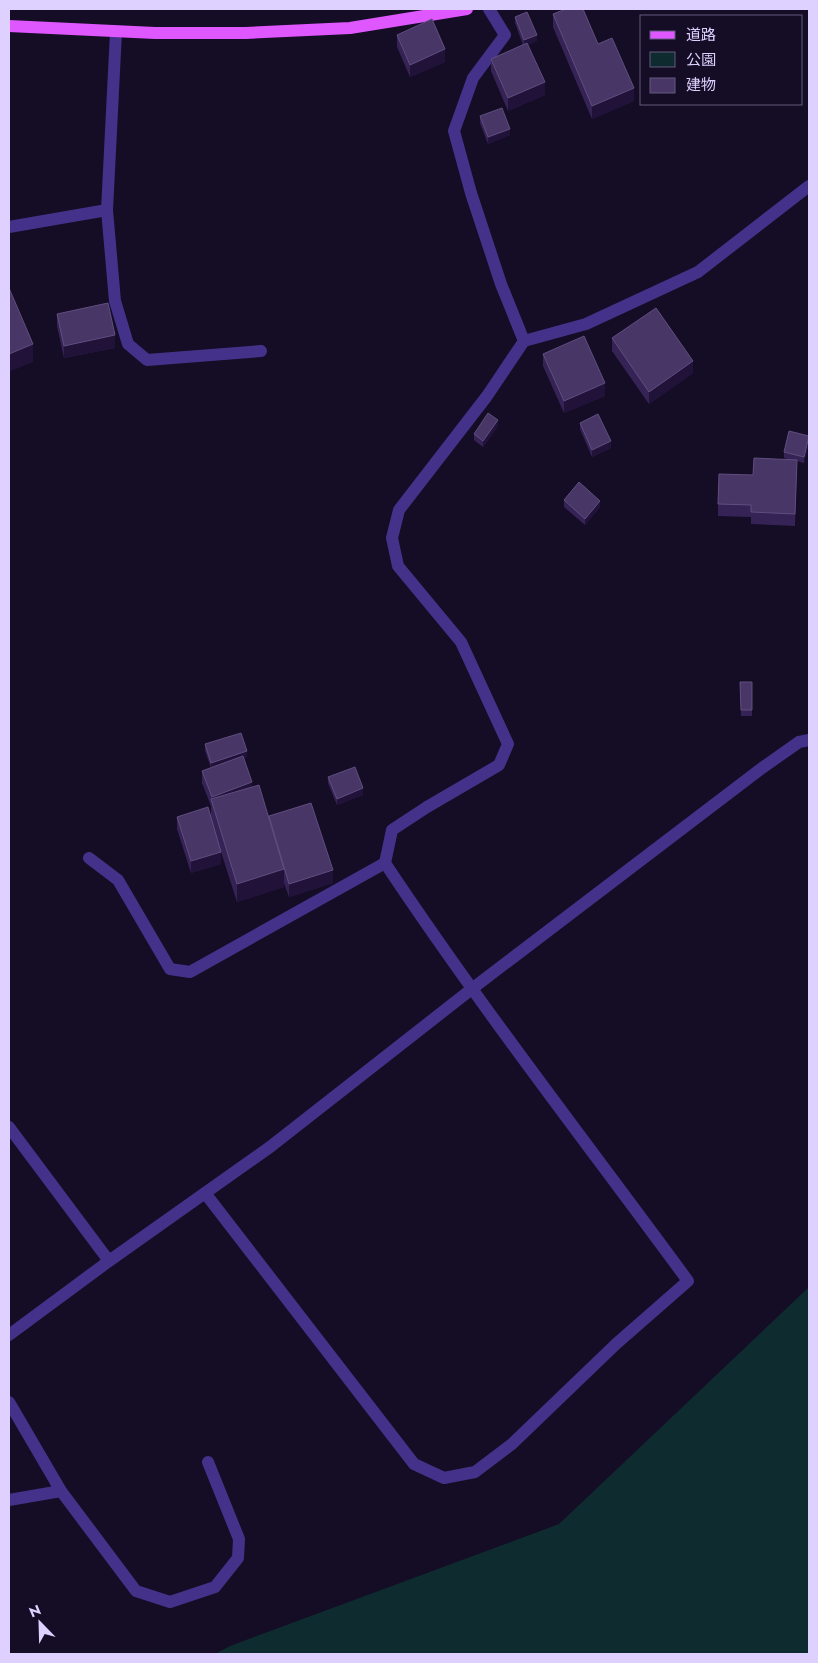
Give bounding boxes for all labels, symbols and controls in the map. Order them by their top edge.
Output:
legend [640,15,803,105]
text: 道路 [686,24,716,46]
text: 公園 [686,49,716,71]
text: 建物 [686,74,716,96]
north arrow [15,1598,65,1648]
text: N [26,1600,44,1622]

